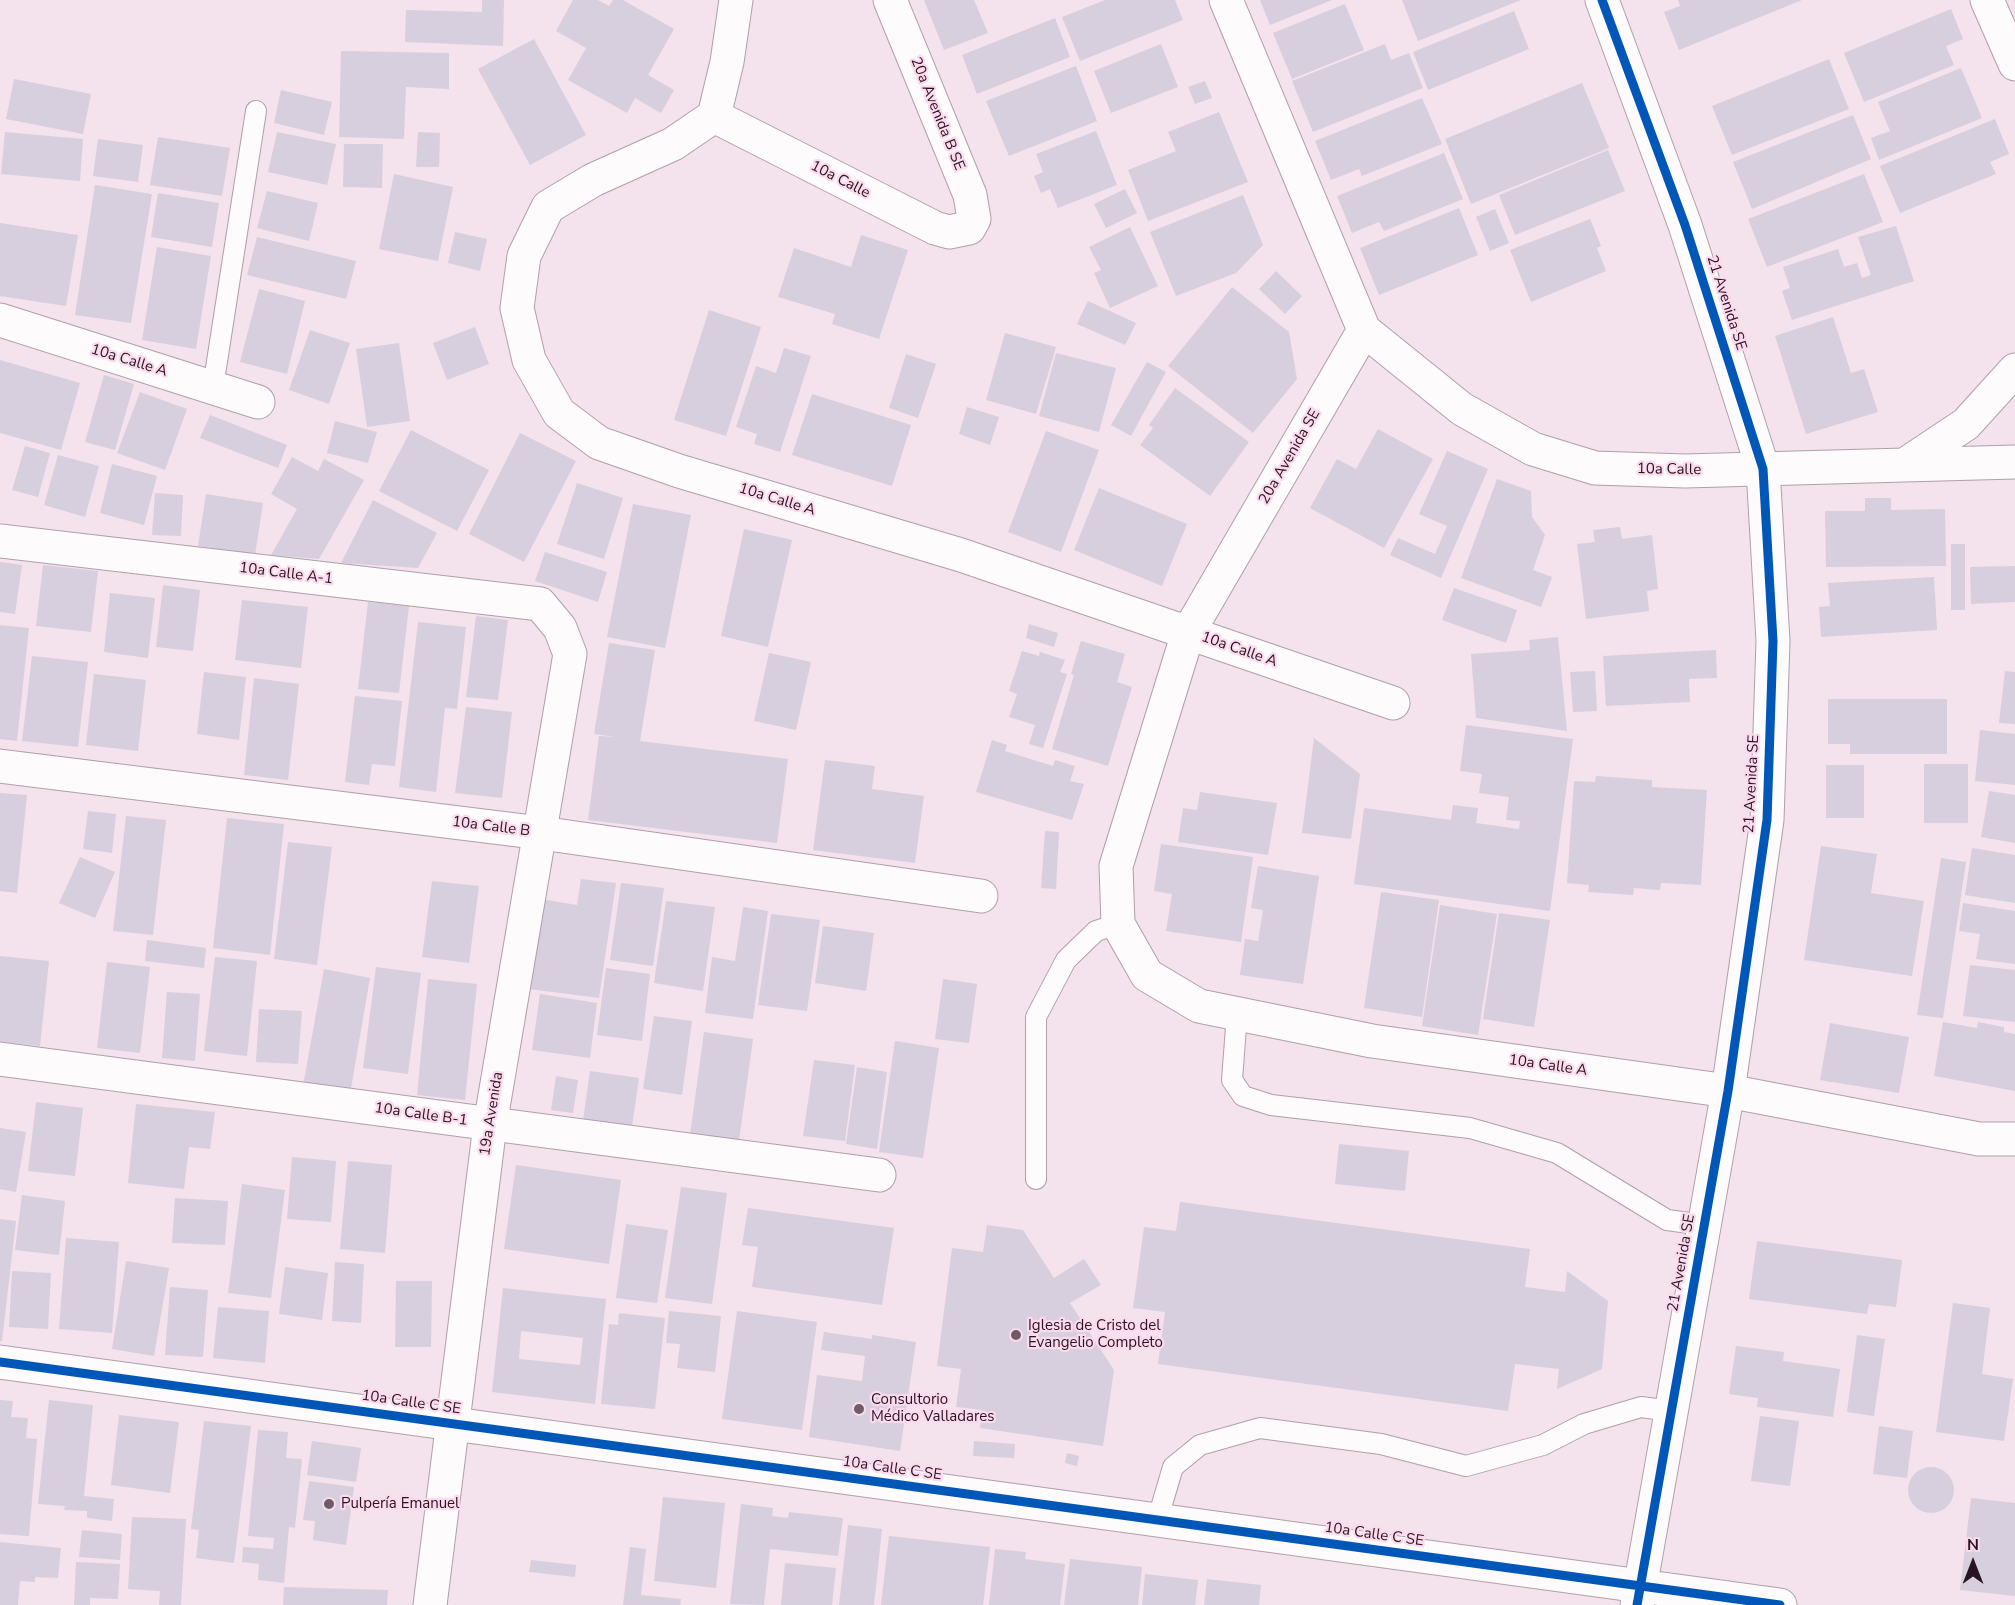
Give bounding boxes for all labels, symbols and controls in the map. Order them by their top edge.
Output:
street label: 20a Avenida B SE [906,55,968,173]
street label: 10a Calle [807,157,873,203]
street label: 21 Avenida SE [1702,253,1750,353]
street label: 10a Calle A [89,341,169,381]
street label: 20a Avenida SE [1256,406,1324,508]
street label: 10a Calle [1637,460,1701,480]
street label: 10a Calle A [737,480,817,520]
street label: 10a Calle A-1 [238,559,334,589]
street label: 10a Calle A [1199,629,1279,671]
street label: 21 Avenida SE [1740,734,1764,834]
street label: 10a Calle B [451,813,531,841]
street label: 10a Calle A [1508,1052,1588,1080]
street label: 19a Avenida [476,1071,508,1157]
street label: 10a Calle B-1 [373,1100,469,1130]
street label: 21 Avenida SE [1665,1213,1699,1313]
place label: Iglesia de Cristo del Evangelio Completo [1028,1317,1163,1352]
marker: Iglesia de Cristo del Evangelio Completo [1009,1328,1023,1342]
street label: 10a Calle C SE [360,1387,462,1419]
place label: Consultorio Médico Valladares [871,1391,994,1426]
marker: Consultorio Médico Valladares [852,1402,866,1416]
street label: 10a Calle C SE [841,1453,943,1485]
place label: Pulpería Emanuel [341,1495,460,1513]
marker: Pulpería Emanuel [322,1497,336,1511]
street label: 10a Calle C SE [1323,1519,1425,1551]
north arrow [1943,1533,2003,1593]
text: N [1967,1534,1979,1556]

